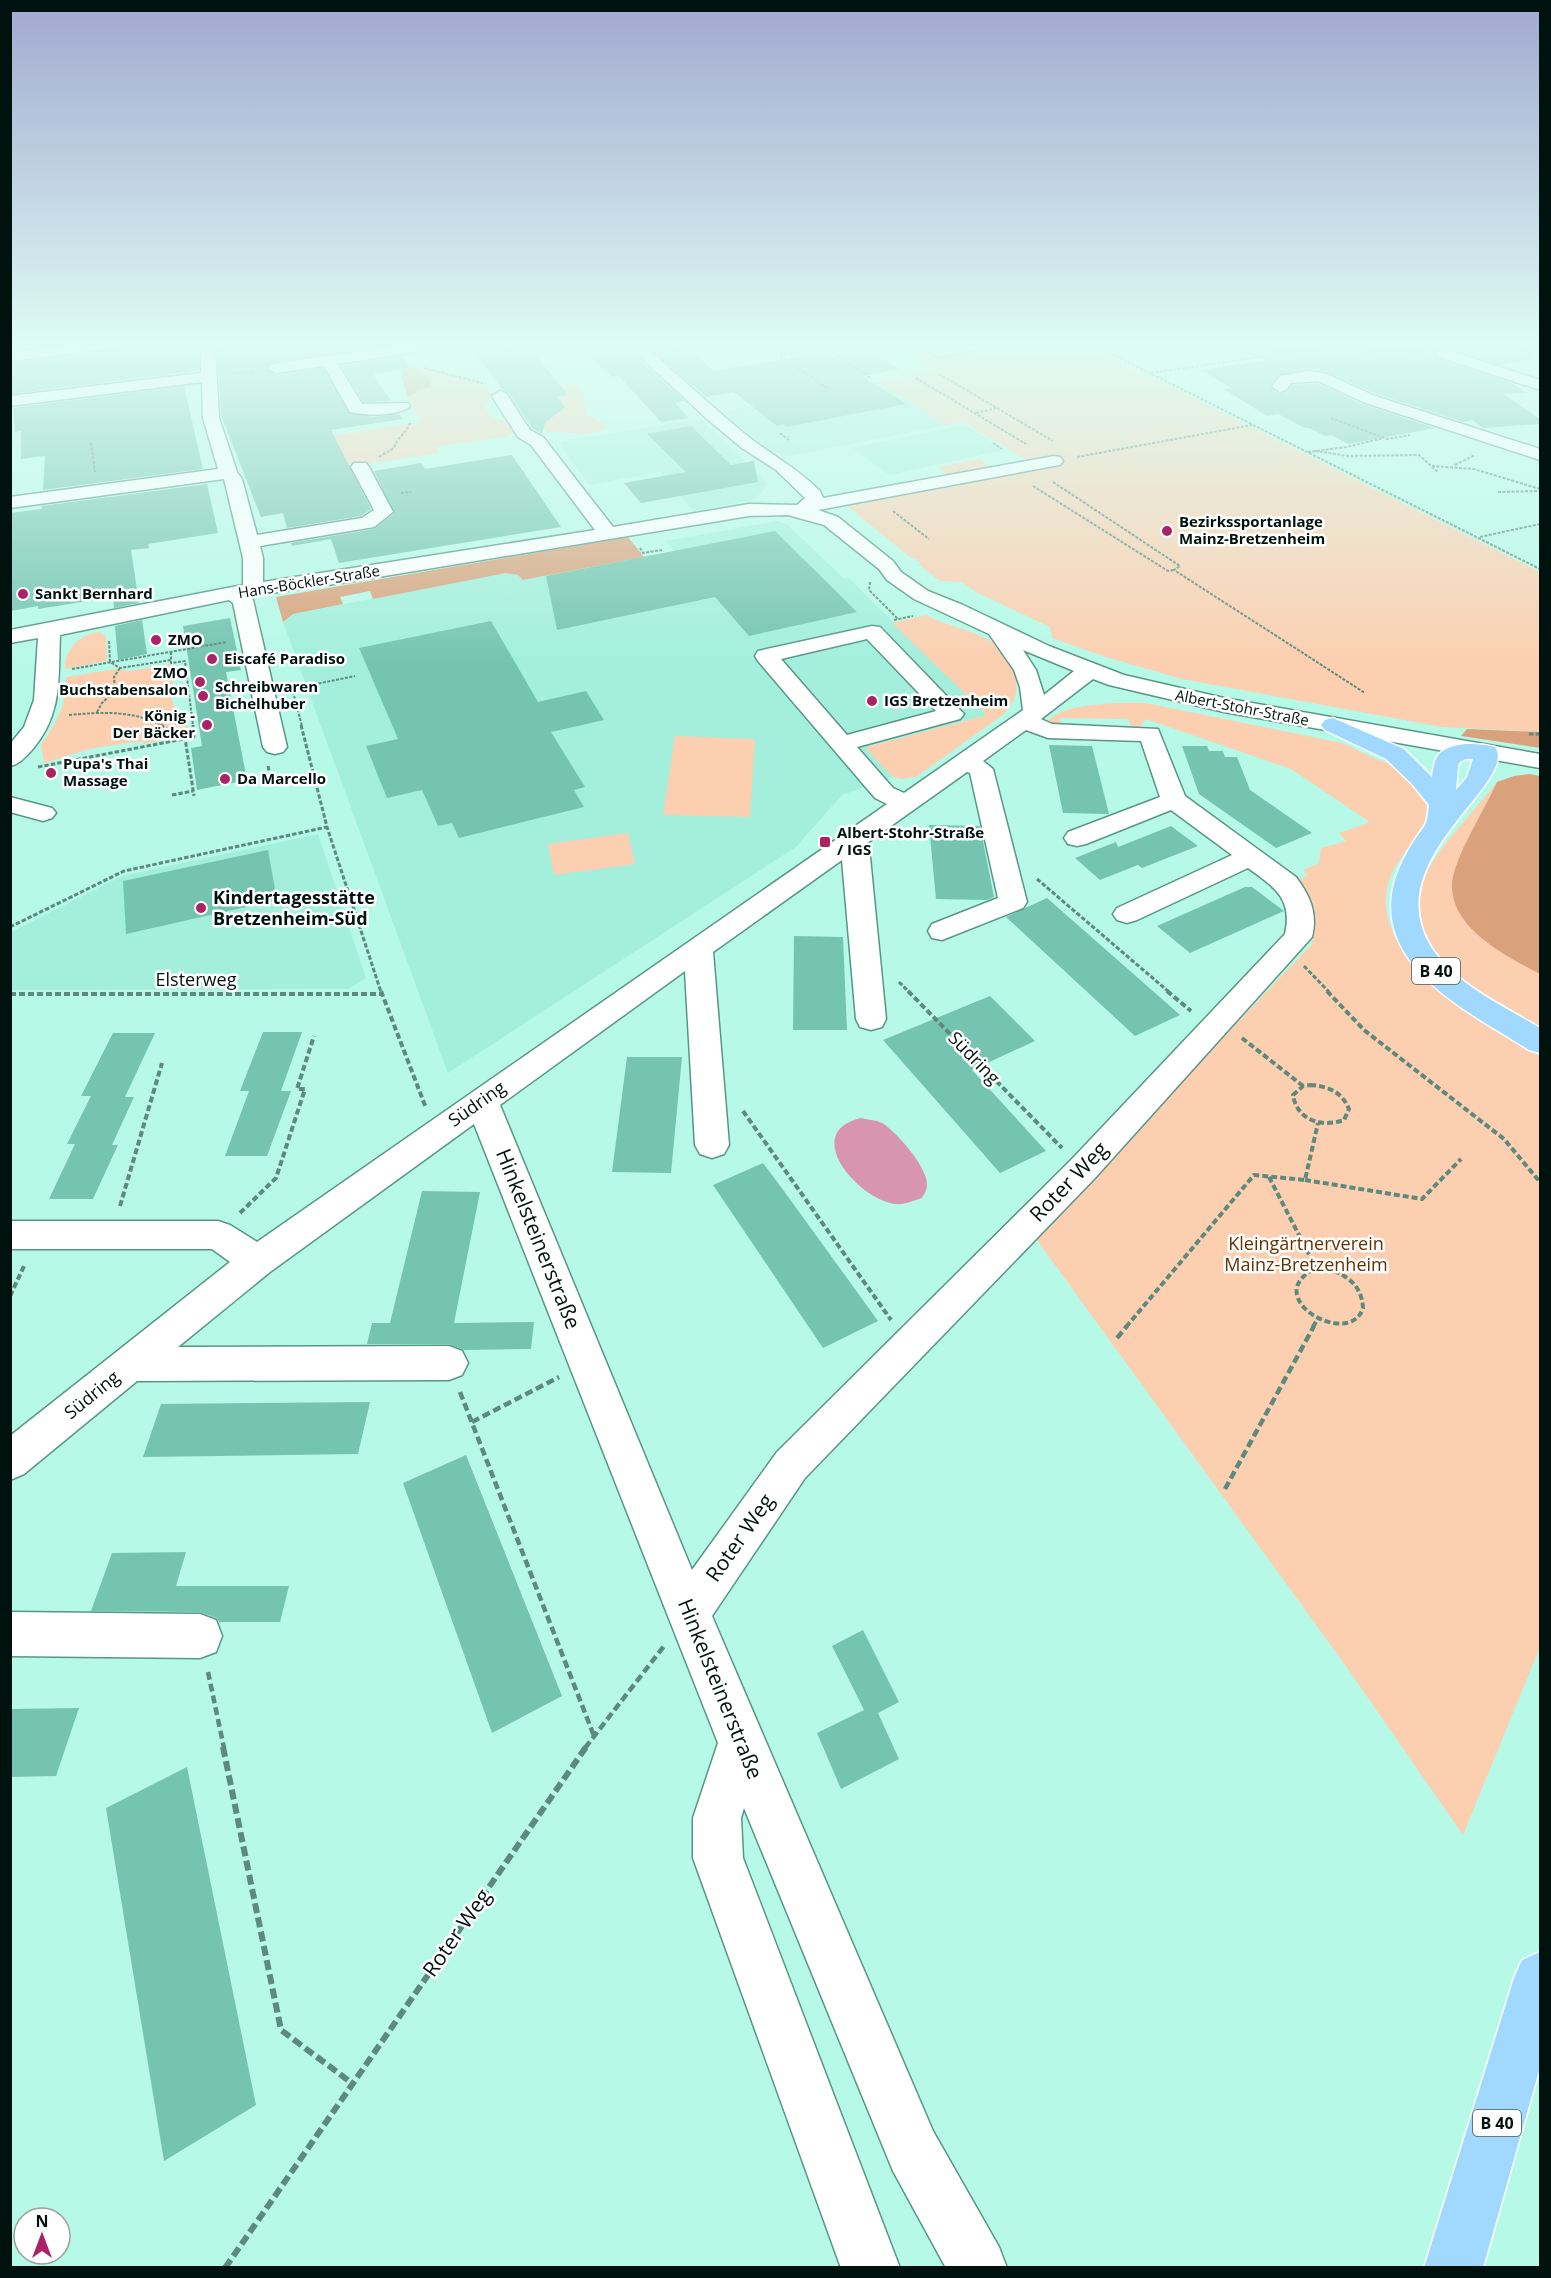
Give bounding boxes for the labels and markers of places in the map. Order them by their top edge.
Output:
place label: Bezirkssportanlage Mainz-Bretzenheim [1179,511,1325,548]
marker: Bezirkssportanlage Mainz-Bretzenheim [1160,524,1174,538]
place label: Sankt Bernhard [35,583,153,603]
marker: Sankt Bernhard [16,587,30,601]
place label: ZMO [168,629,203,649]
marker: ZMO [149,633,163,647]
place label: Eiscafé Paradiso [224,648,345,668]
marker: Eiscafé Paradiso [205,652,219,666]
place label: ZMO Buchstabensalon [59,662,188,699]
marker: ZMO Buchstabensalon [193,675,207,689]
place label: Schreibwaren Bichelhuber [215,676,318,713]
marker: Schreibwaren Bichelhuber [196,689,210,703]
place label: IGS Bretzenheim [884,690,1008,710]
marker: IGS Bretzenheim [865,694,879,708]
place label: König - Der Bäcker [113,705,195,742]
marker: König - Der Bäcker [200,718,214,732]
place label: Pupa's Thai Massage [63,753,148,790]
marker: Pupa's Thai Massage [44,766,58,780]
place label: Da Marcello [237,768,326,788]
marker: Da Marcello [218,772,232,786]
place label: Albert-Stohr-Straße / IGS [837,822,984,859]
marker: Albert-Stohr-Straße / IGS [818,835,832,849]
place label: Kindertagesstätte Bretzenheim-Süd [213,885,375,930]
marker: Kindertagesstätte Bretzenheim-Süd [194,901,208,915]

